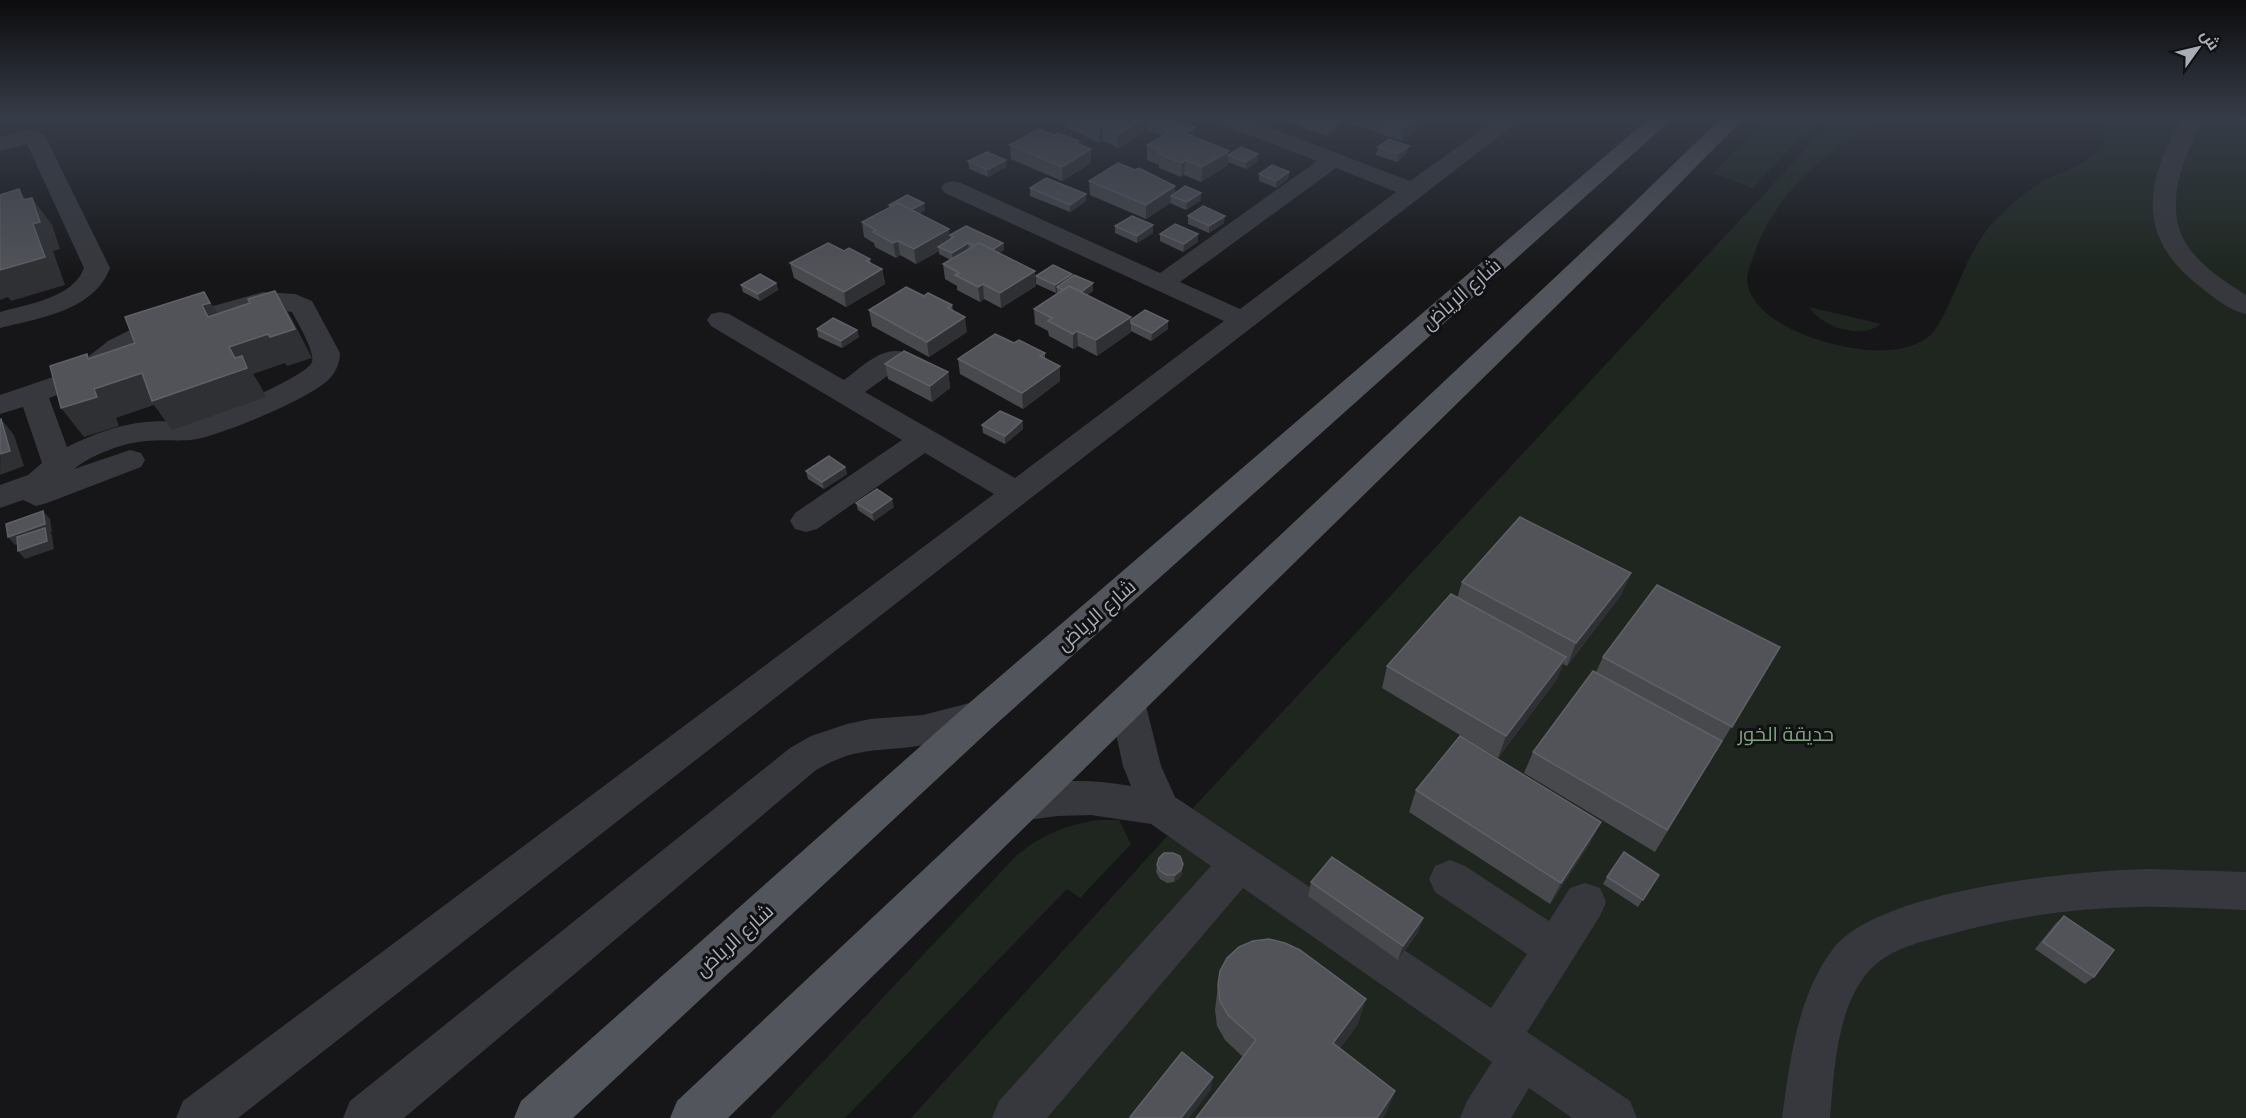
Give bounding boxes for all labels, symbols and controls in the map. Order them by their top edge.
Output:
north arrow [2168,18,2228,78]
text: ش [2196,26,2224,54]
street label: شارع الرياض [1417,253,1507,336]
street label: شارع الرياض [1052,574,1142,657]
park label: حديقة الخور [1737,722,1834,746]
street label: شارع الرياض [690,899,779,983]

